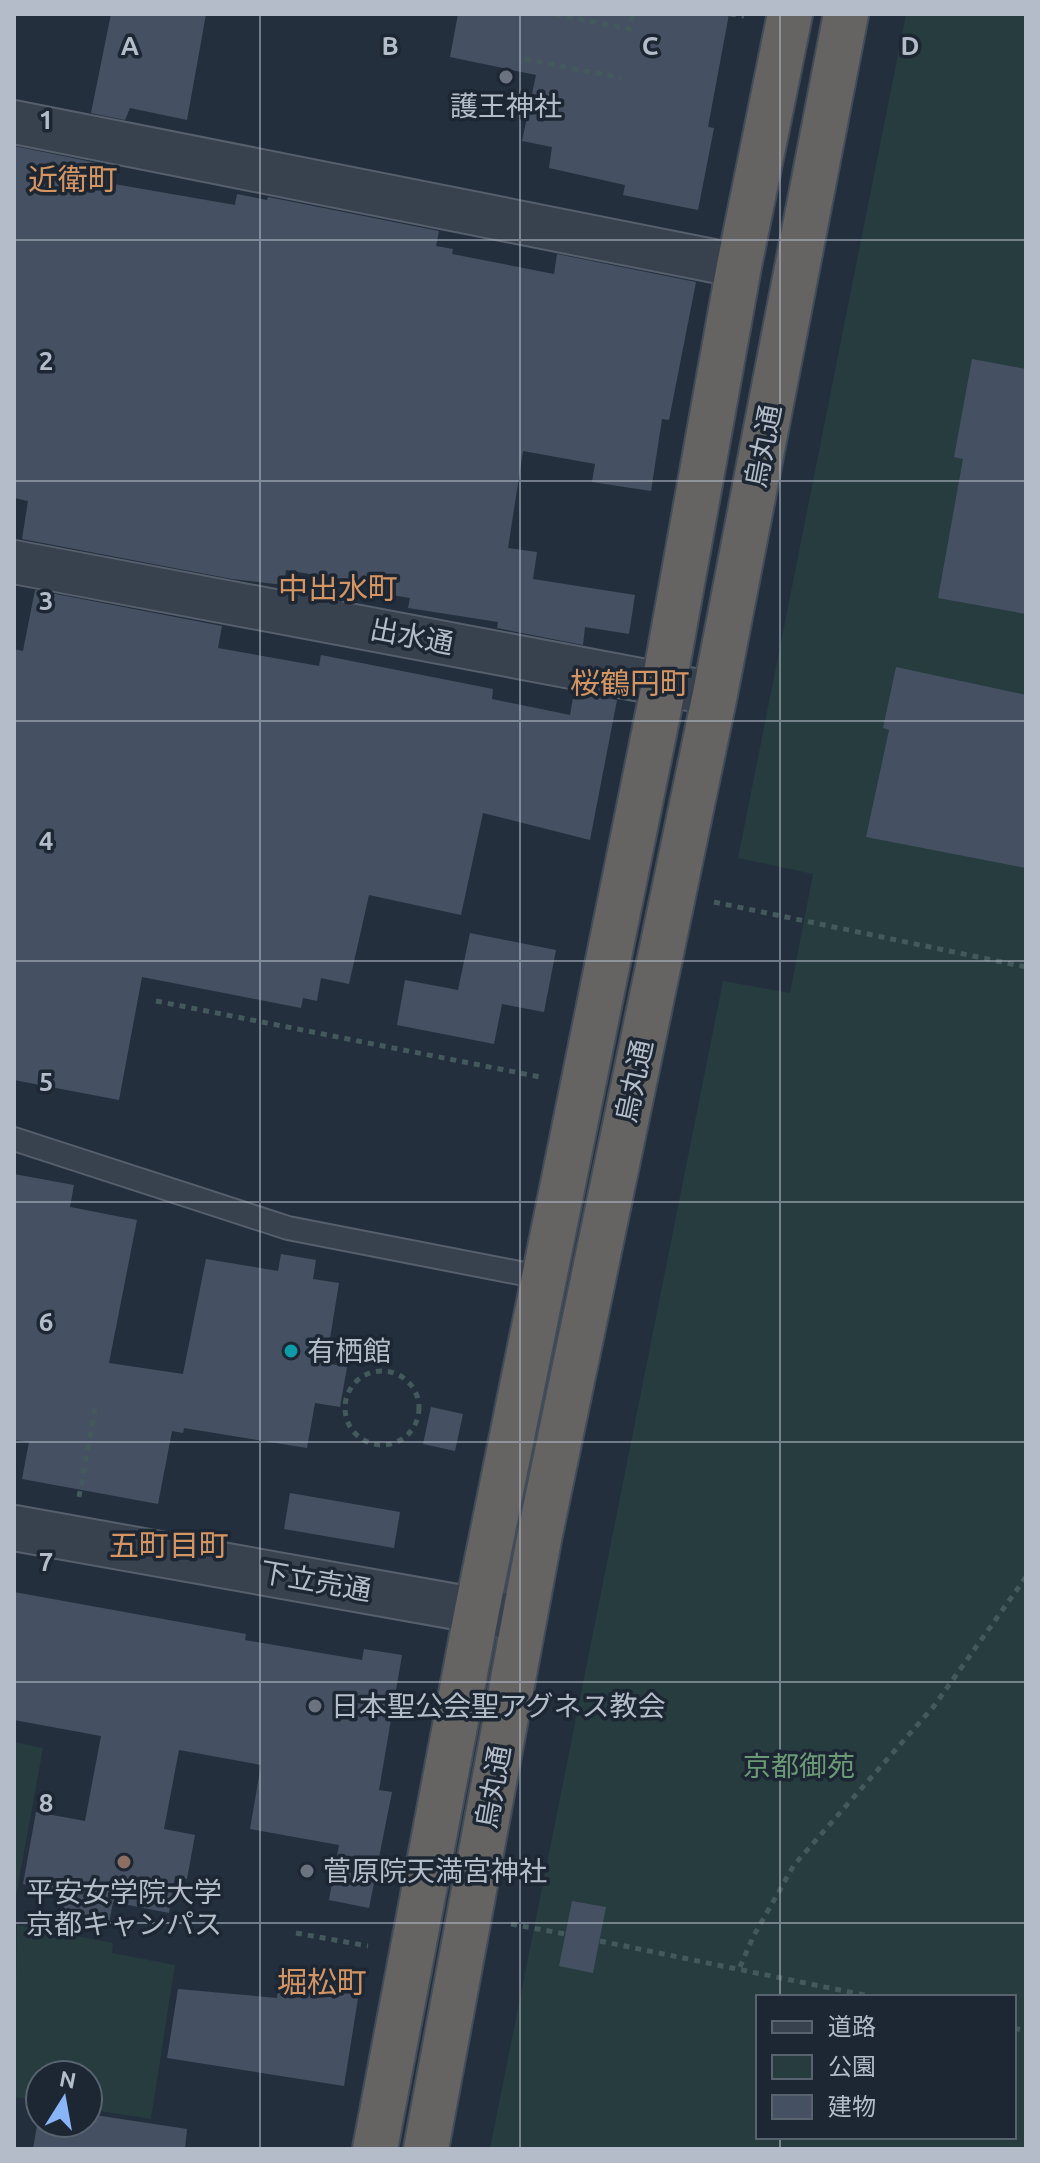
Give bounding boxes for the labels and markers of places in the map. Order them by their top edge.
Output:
marker: 護王神社 [497,68,515,86]
place label: 護王神社 [450,90,562,121]
place label: 有栖館 [307,1335,391,1366]
marker: 有栖館 [282,1342,300,1360]
place label: 日本聖公会聖アグネス教会 [331,1690,666,1721]
marker: 日本聖公会聖アグネス教会 [306,1697,324,1715]
marker: 平安女学院大学 京都キャンパス [115,1853,133,1871]
place label: 菅原院天満宮神社 [323,1855,547,1886]
marker: 菅原院天満宮神社 [298,1862,316,1880]
place label: 平安女学院大学 京都キャンパス [26,1876,222,1939]

